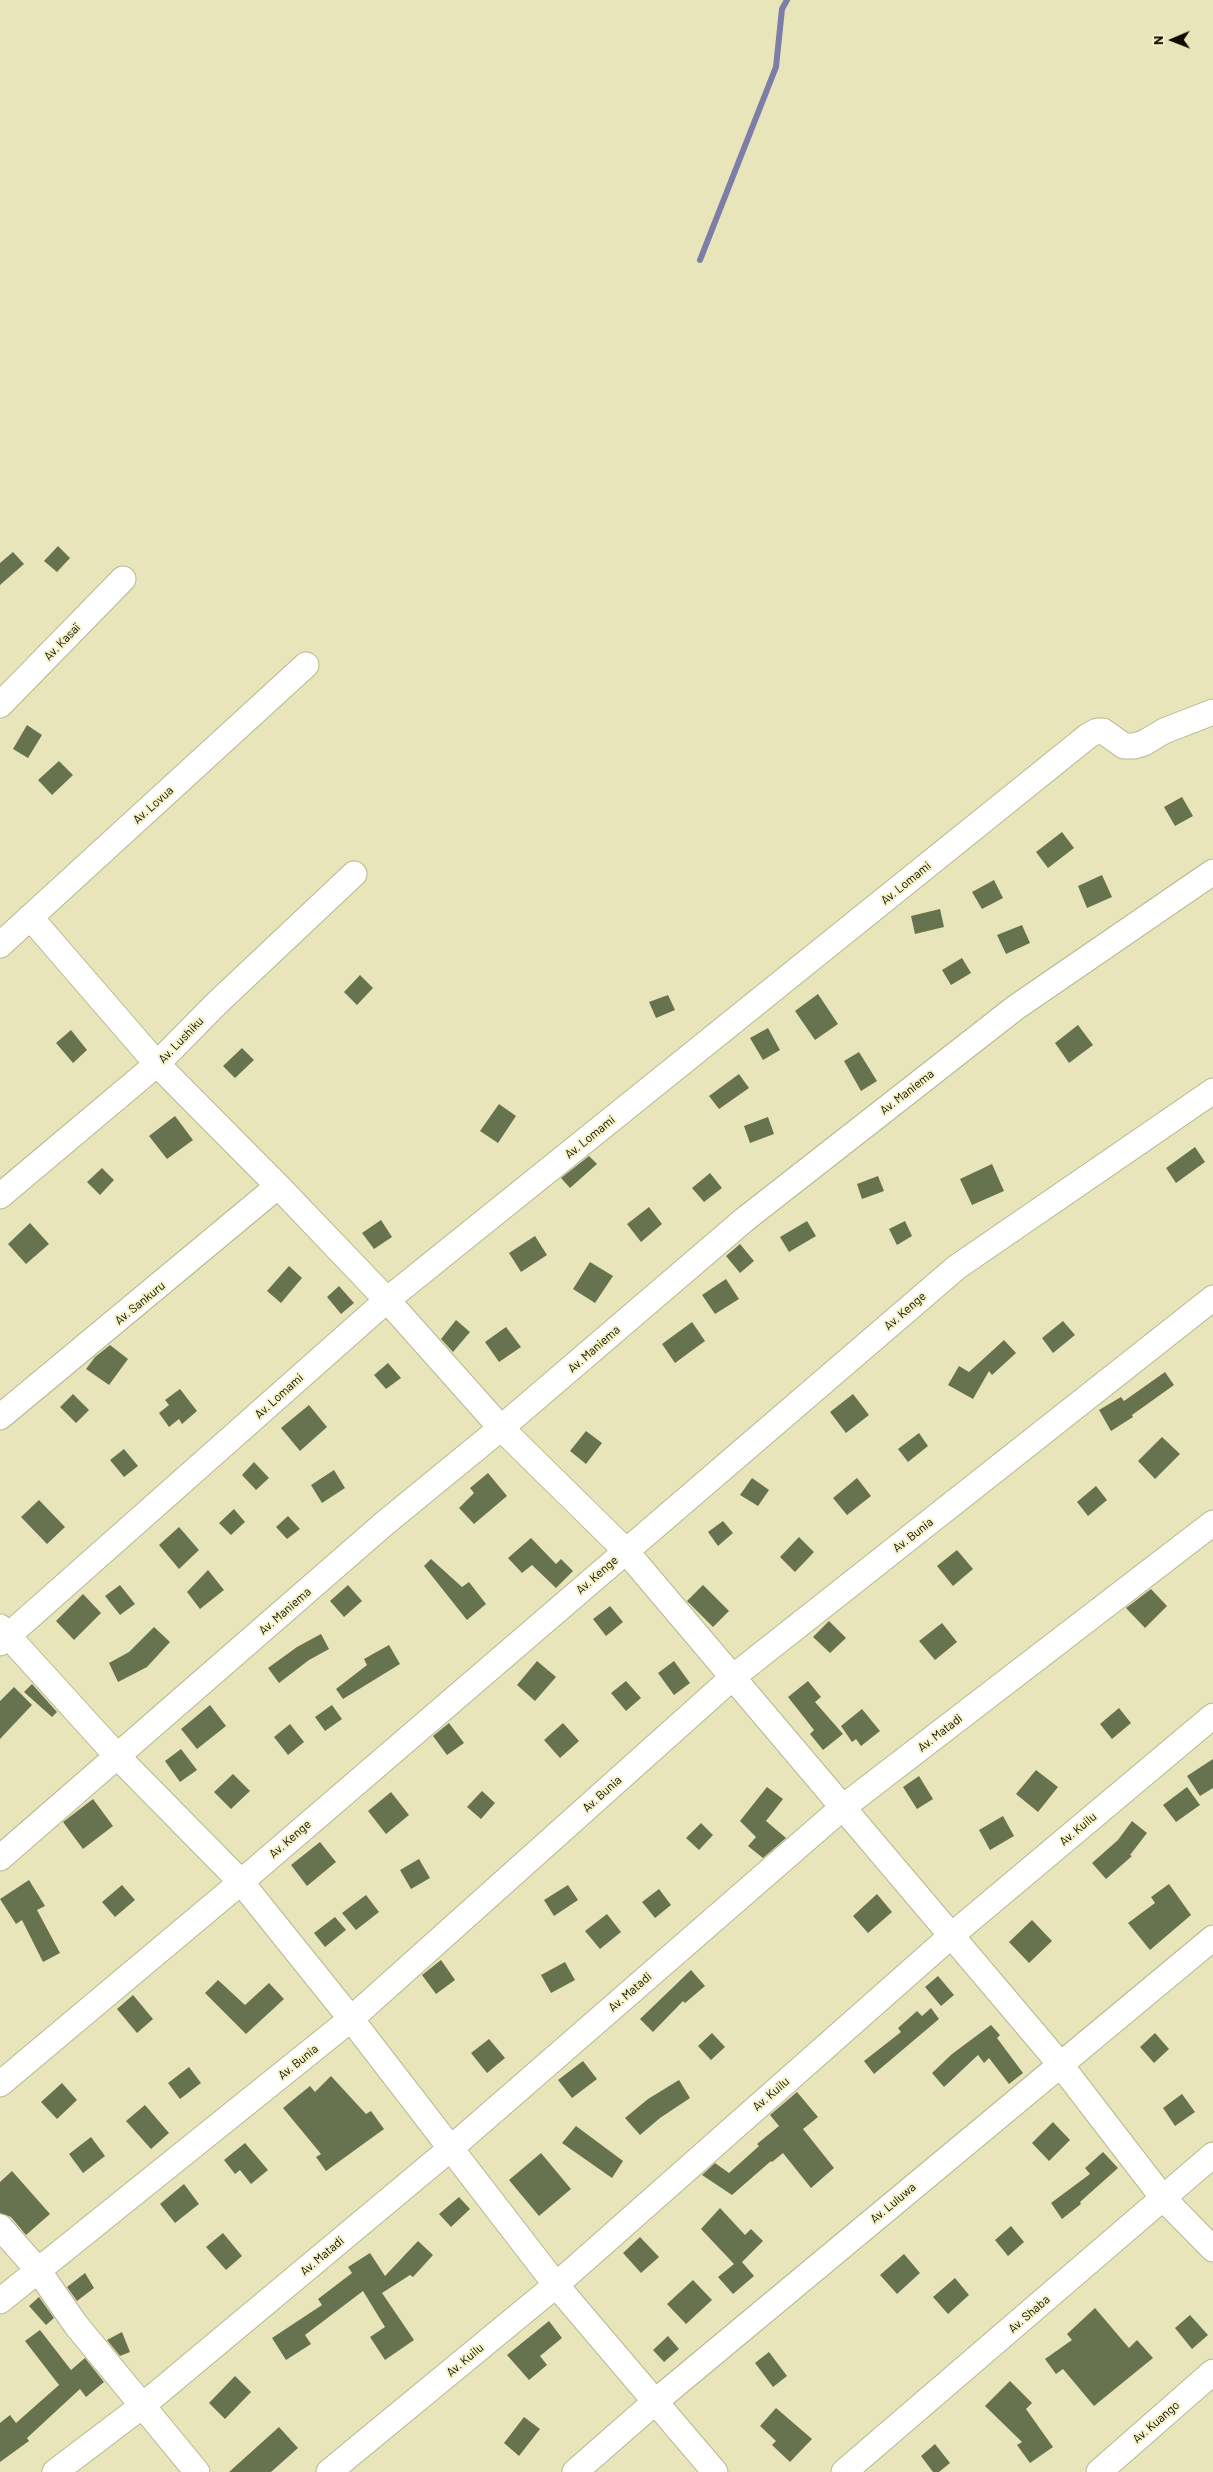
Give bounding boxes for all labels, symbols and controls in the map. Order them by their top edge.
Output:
north arrow [1148,15,1198,65]
text: N [1149,35,1166,45]
street label: Av. Kasaï [41,621,83,663]
street label: Av. Lovua [130,783,176,827]
street label: Av. Lomami [878,858,934,908]
street label: Av. Lushiku [155,1014,207,1066]
street label: Av. Maniema [877,1066,937,1118]
street label: Av. Lomami [562,1112,618,1162]
street label: Av. Sankuru [112,1278,168,1328]
street label: Av. Kenge [881,1289,929,1333]
street label: Av. Maniema [565,1322,623,1376]
street label: Av. Lomami [252,1370,306,1422]
street label: Av. Bunia [890,1515,936,1555]
street label: Av. Kenge [573,1553,621,1597]
street label: Av. Maniema [256,1584,314,1638]
street label: Av. Matadi [915,1711,965,1755]
street label: Av. Bunia [580,1773,624,1815]
street label: Av. Kuilu [1057,1809,1099,1849]
street label: Av. Kenge [266,1817,314,1861]
street label: Av. Matadi [605,1969,655,2015]
street label: Av. Bunia [275,2042,321,2082]
street label: Av. Kuilu [750,2074,792,2114]
street label: Av. Luluwa [867,2180,919,2226]
street label: Av. Matadi [297,2234,347,2278]
street label: Av. Shaba [1005,2292,1053,2336]
street label: Av. Kuilu [444,2340,486,2380]
street label: Av. Kuango [1130,2398,1182,2446]

